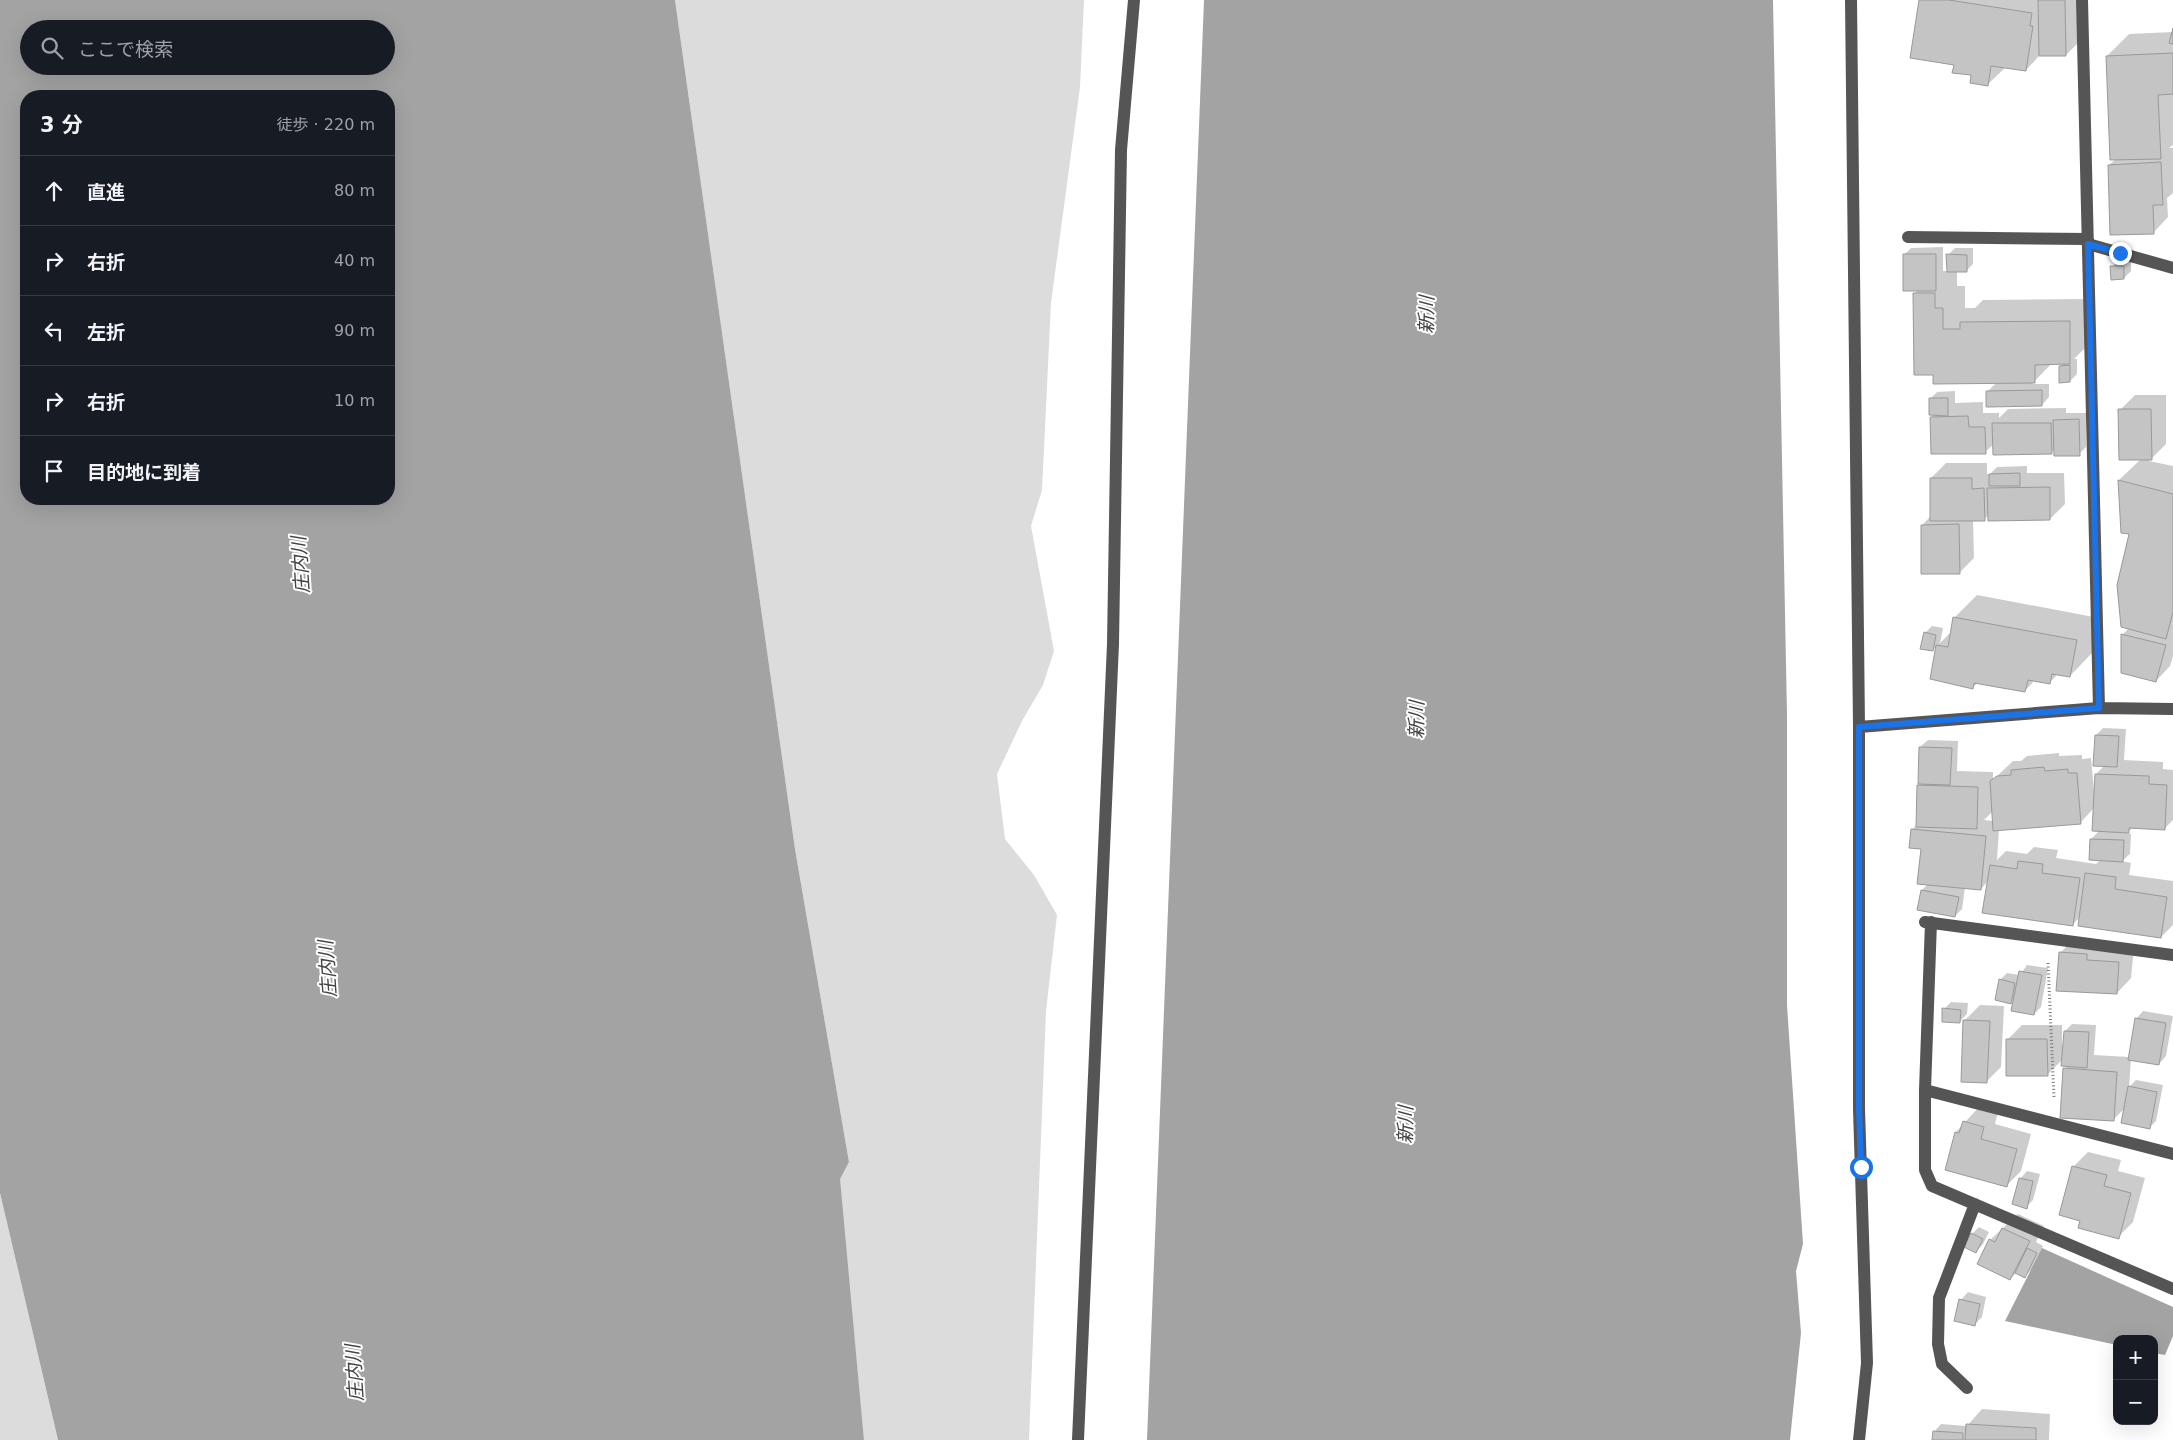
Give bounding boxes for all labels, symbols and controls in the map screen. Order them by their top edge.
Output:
search box [20,20,395,75]
icon: search [38,34,66,62]
text: ここで検索 [78,38,173,60]
text: 3 分 [40,113,83,137]
text: 徒歩 · 220 m [277,115,375,134]
icon: ahead [40,177,68,205]
text: 直進 [87,181,125,203]
text: 80 m [334,181,375,200]
route end [2109,242,2132,265]
icon: right [40,247,68,275]
text: 右折 [87,251,125,273]
text: 40 m [334,251,375,270]
water label: 新川 [1415,294,1437,334]
icon: left [40,317,68,345]
text: 左折 [87,321,125,343]
text: 90 m [334,321,375,340]
icon: right [40,387,68,415]
text: 右折 [87,391,125,413]
text: 10 m [334,391,375,410]
icon: arrive [40,457,68,485]
text: 目的地に到着 [87,461,201,483]
water label: 庄内川 [287,534,313,594]
water label: 新川 [1405,699,1427,739]
water label: 庄内川 [314,938,340,998]
water label: 新川 [1394,1104,1416,1144]
route start [1850,1156,1873,1179]
map controls [2113,1335,2158,1425]
button: + [2113,1335,2158,1380]
water label: 庄内川 [341,1342,367,1402]
button: − [2113,1380,2158,1425]

